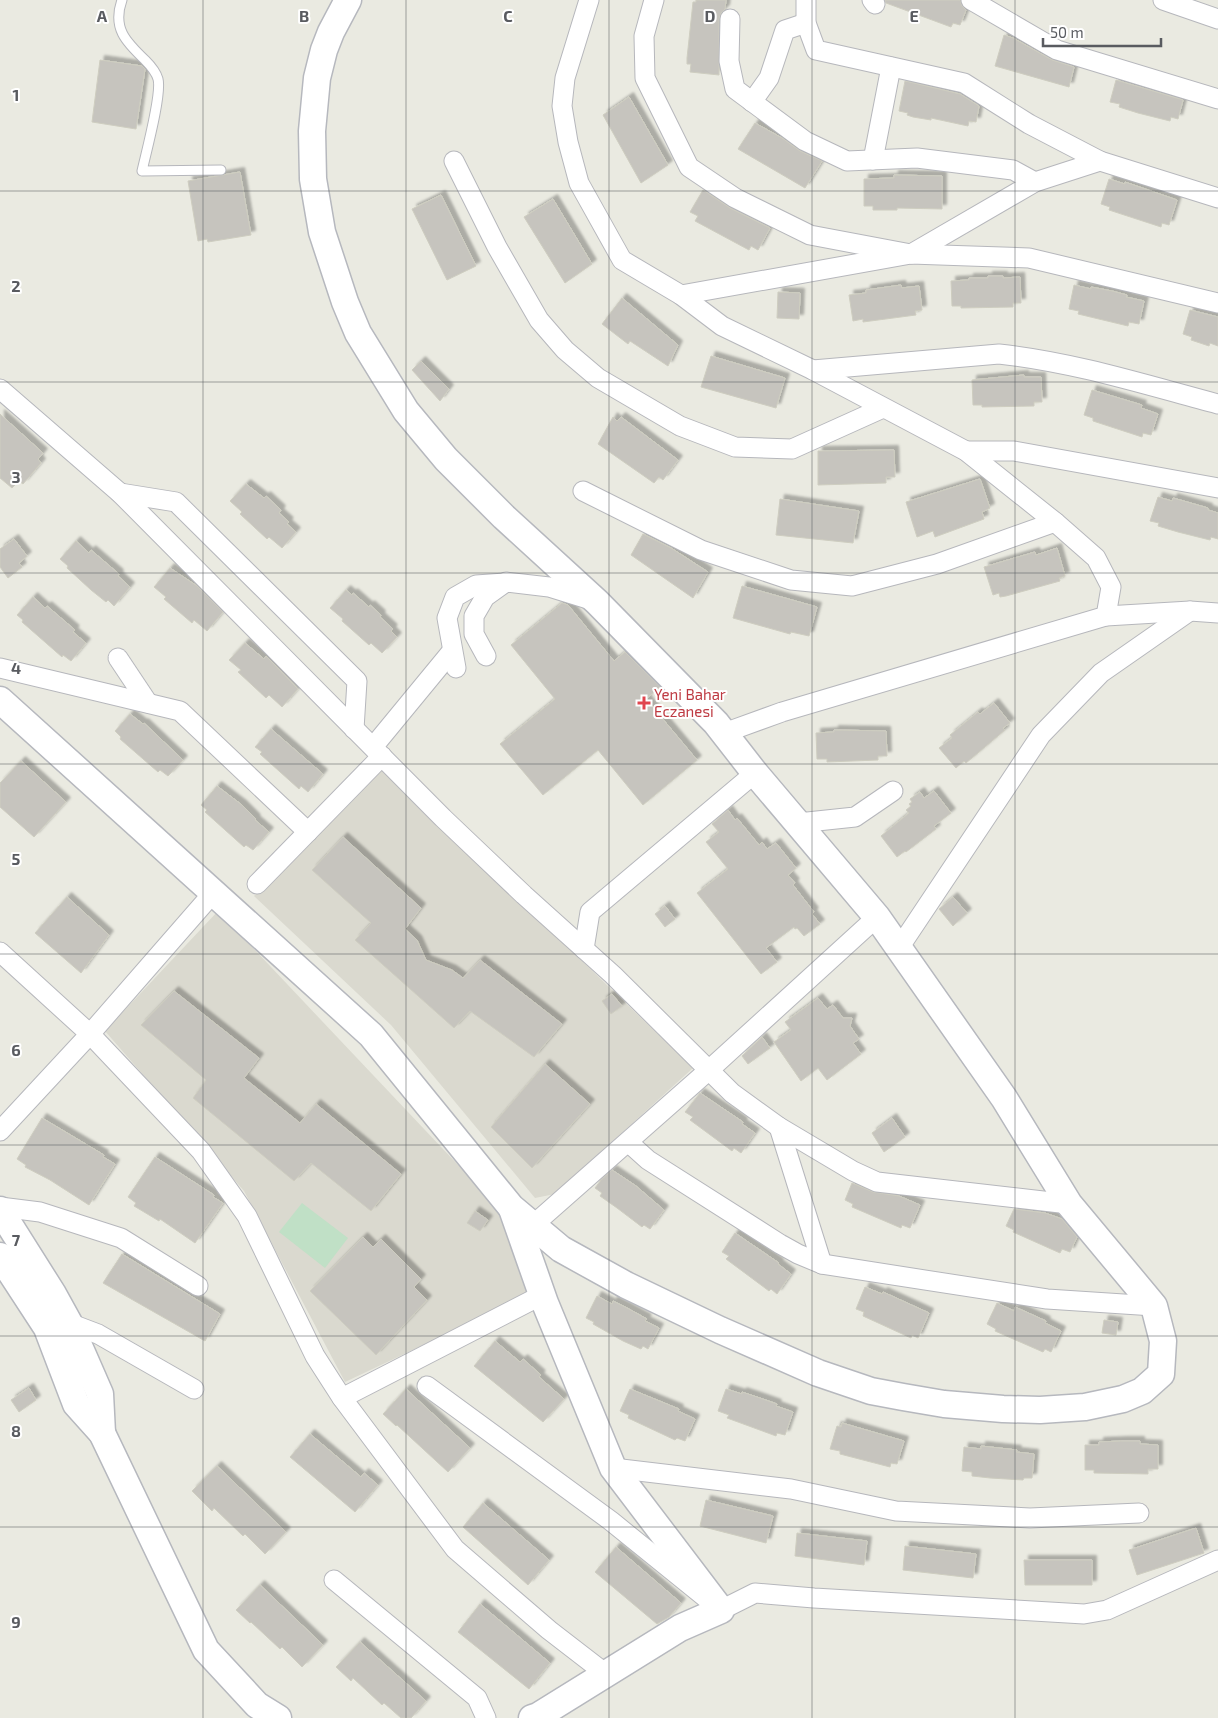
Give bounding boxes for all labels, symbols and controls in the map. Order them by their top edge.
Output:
text: A [97,6,108,25]
text: B [299,6,309,25]
text: C [503,6,513,25]
text: D [705,6,716,25]
text: E [909,6,919,25]
scale bar [1043,15,1160,47]
text: 50 m [1050,23,1084,41]
text: 1 [13,85,19,104]
text: 2 [11,276,21,295]
text: 3 [11,467,21,486]
text: 4 [11,658,21,677]
place label: Yeni Bahar Eczanesi [654,685,726,720]
marker: Yeni Bahar Eczanesi [638,697,650,709]
text: 5 [12,849,21,868]
text: 6 [11,1040,21,1059]
text: 7 [12,1230,21,1249]
text: 8 [11,1421,21,1440]
text: 9 [11,1612,21,1631]

